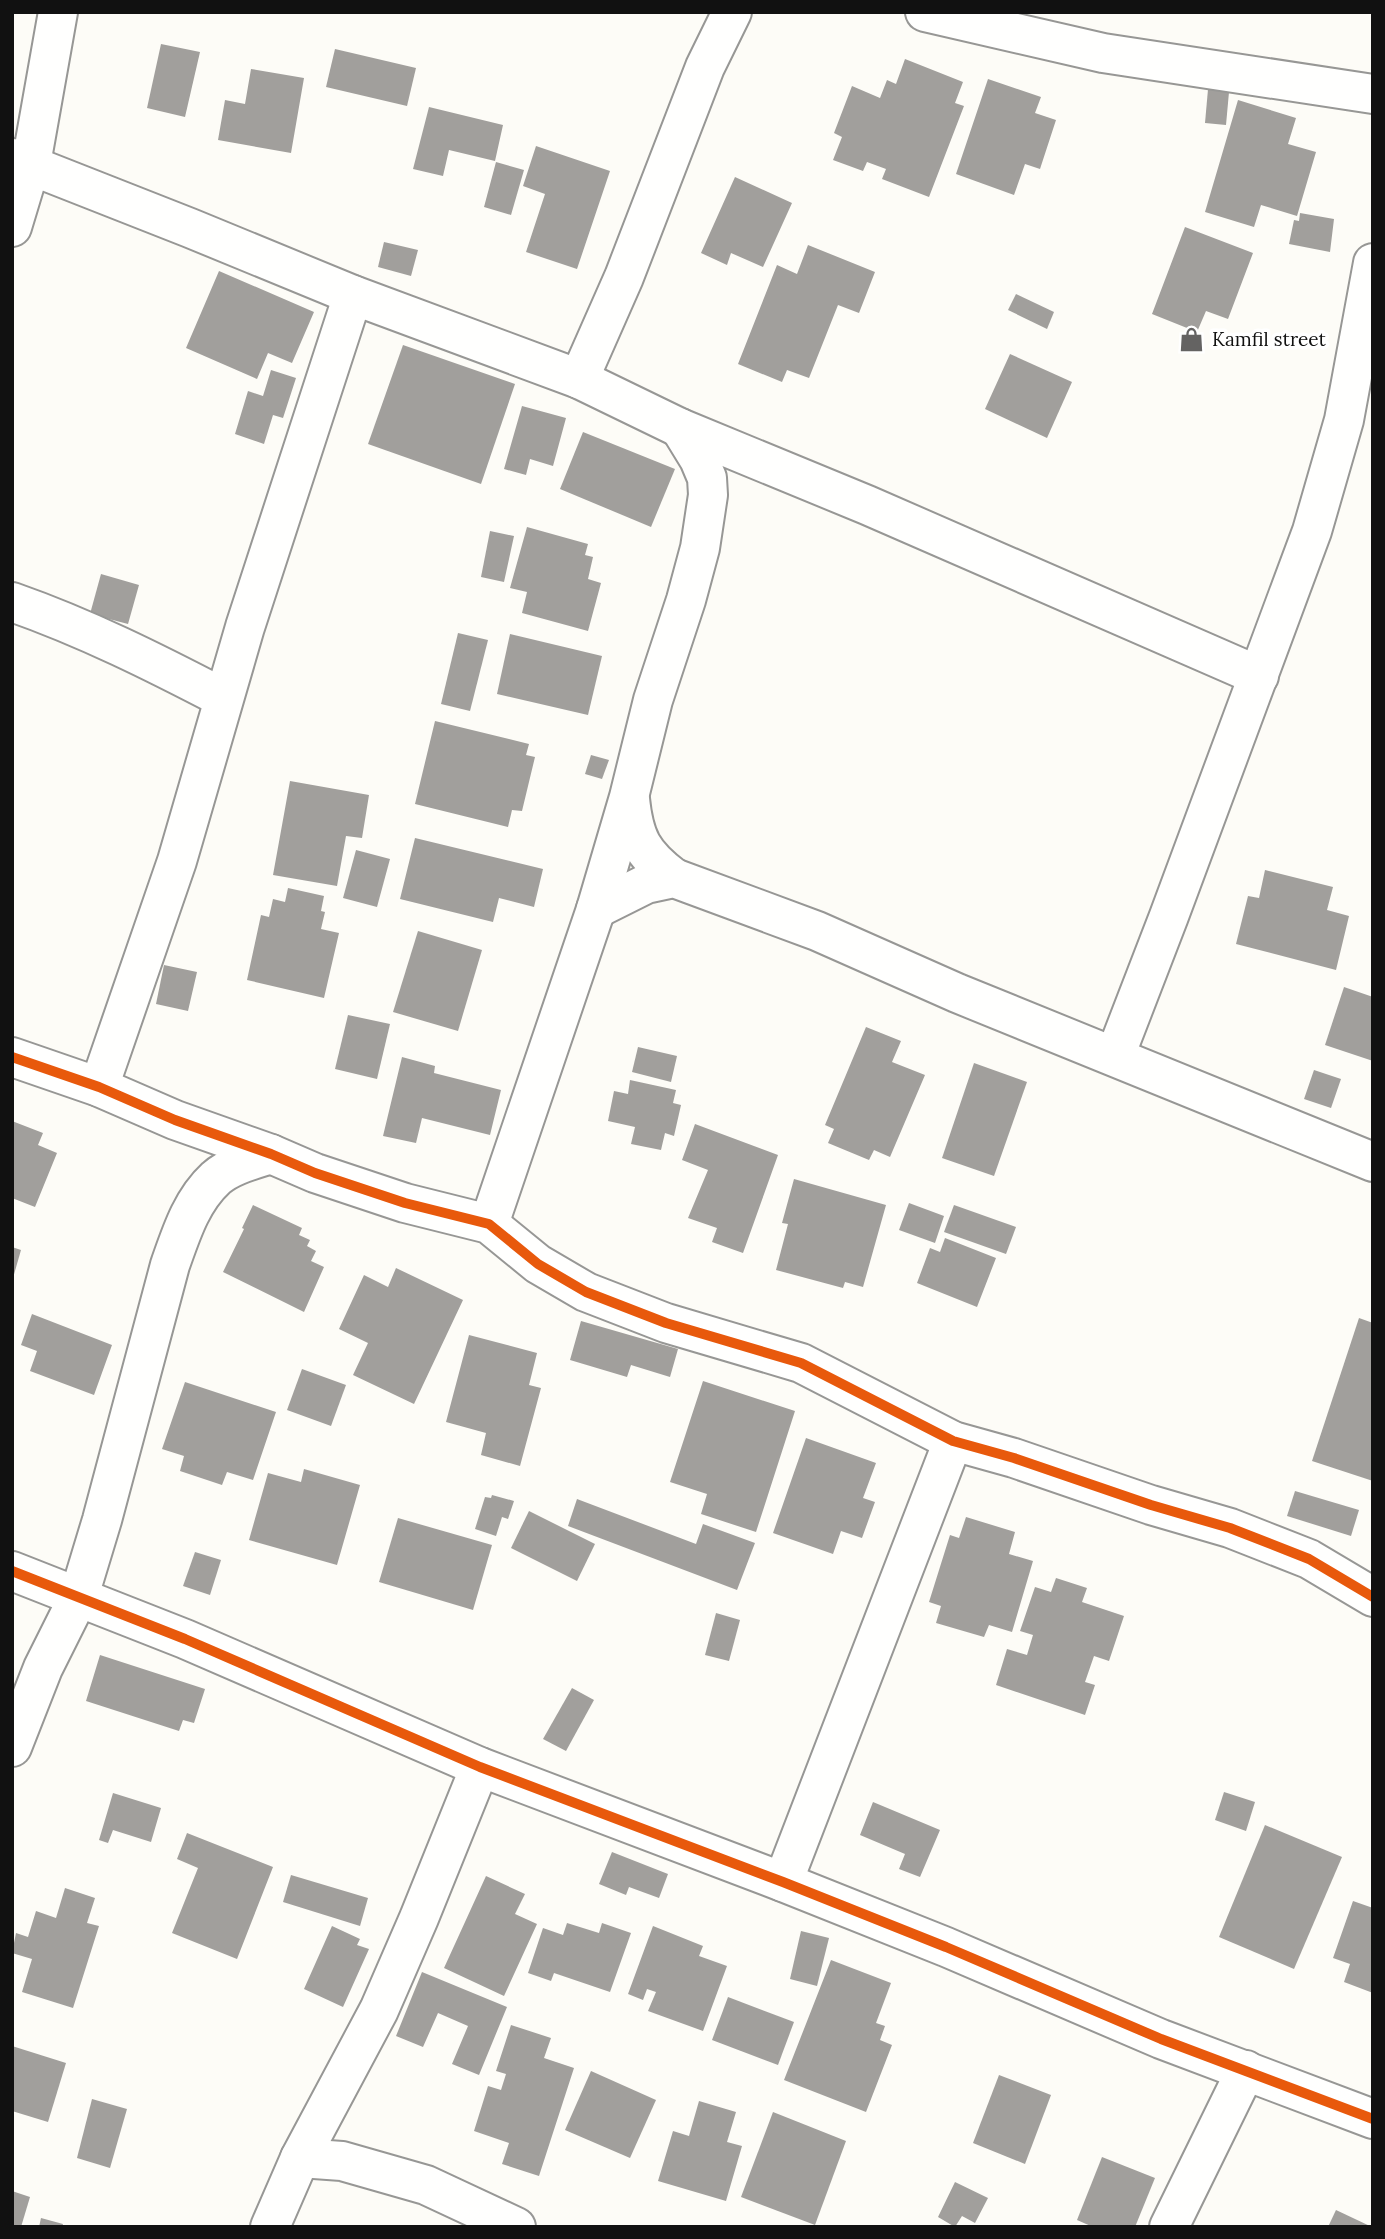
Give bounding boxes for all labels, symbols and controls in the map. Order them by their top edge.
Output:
shop icon: Kamfil street [1178,325,1206,353]
place label: Kamfil street [1212,327,1326,351]

